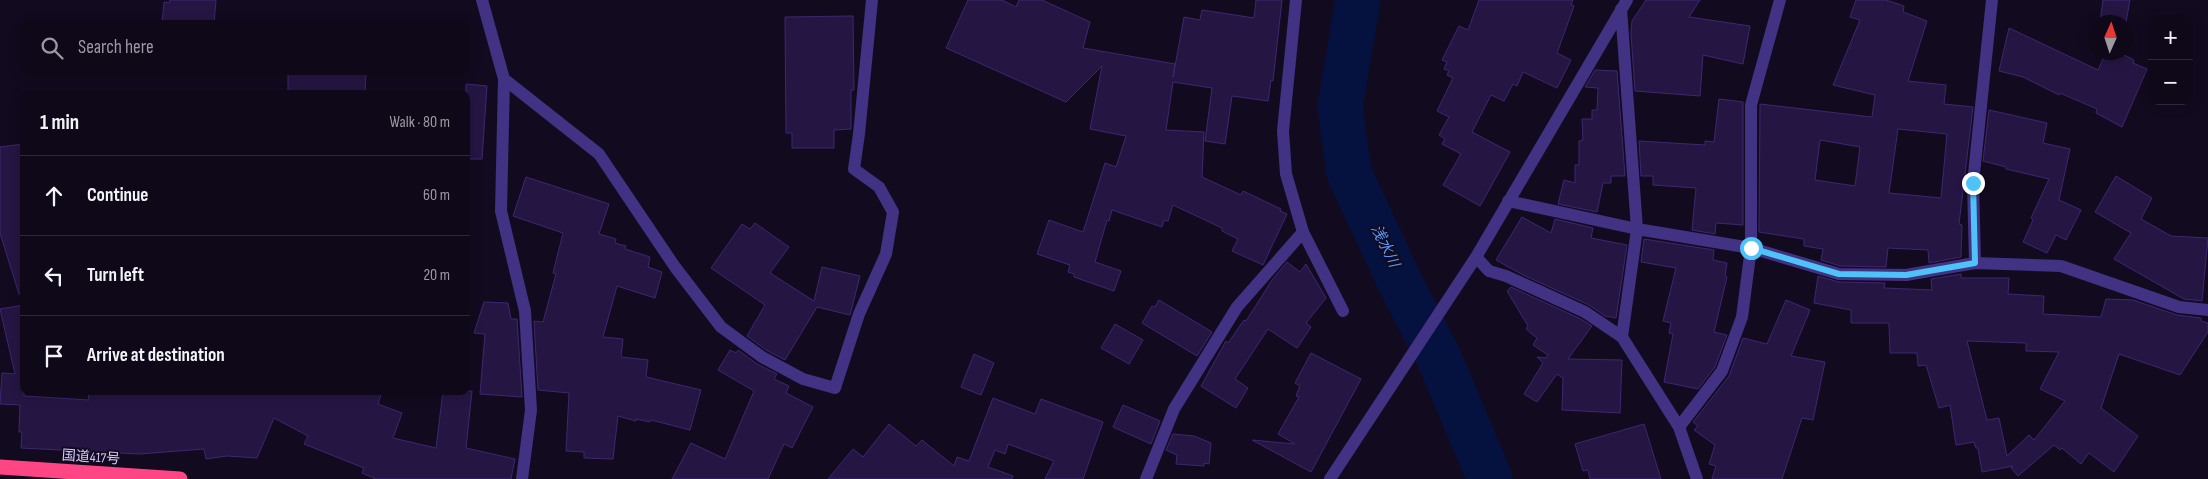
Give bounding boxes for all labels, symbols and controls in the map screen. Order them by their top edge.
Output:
north arrow [2088,15,2133,60]
map controls [2148,15,2193,105]
button: + [2148,15,2193,60]
search box [20,20,470,75]
icon: search [38,34,66,62]
text: Search here [78,36,154,59]
button: − [2148,60,2193,105]
text: 1 min [40,110,79,135]
text: Walk · 80 m [390,113,450,132]
route end [1962,172,1985,195]
icon: ahead [40,182,68,210]
text: Continue [87,184,148,207]
text: 60 m [423,186,450,205]
water label: 浅水川 [1367,222,1404,272]
route start [1740,237,1763,260]
icon: left [40,262,68,290]
text: Turn left [87,264,144,287]
text: 20 m [423,266,450,285]
icon: arrive [40,342,68,370]
text: Arrive at destination [87,344,225,367]
street label: 国道417号 [61,446,121,468]

